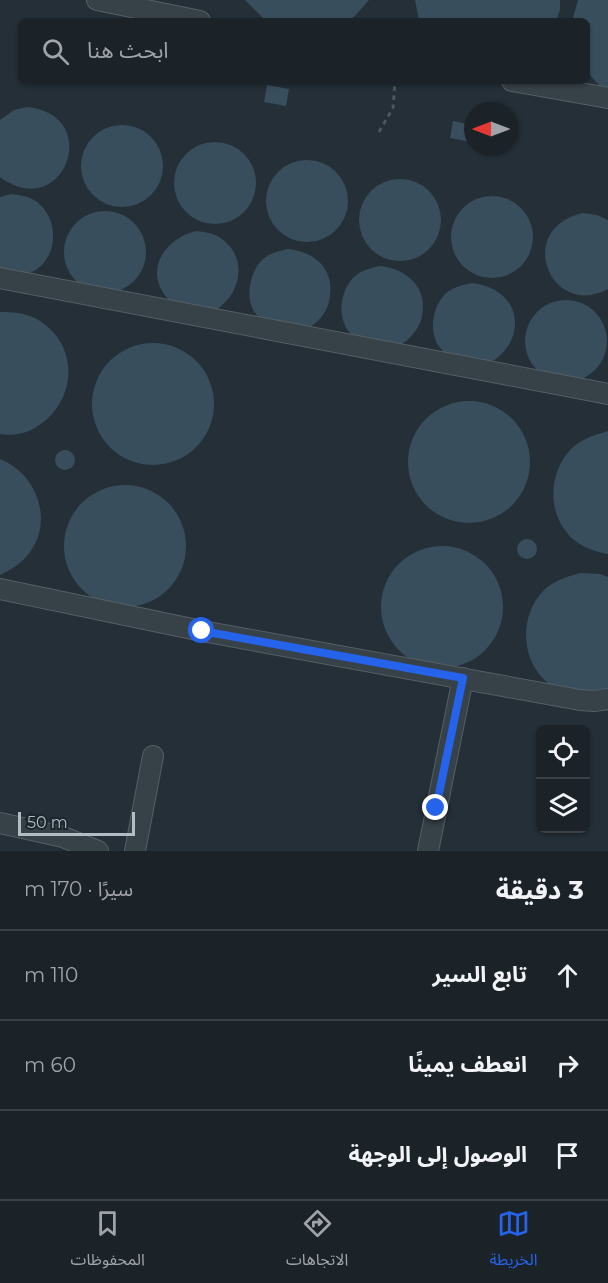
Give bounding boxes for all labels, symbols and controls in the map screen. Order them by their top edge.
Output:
search box [18,18,590,84]
icon: search [39,35,72,68]
text: ابحث هنا [87,37,169,64]
north arrow [464,102,518,156]
route start [188,617,214,643]
map controls [536,725,590,833]
button: locate [536,725,590,779]
button: layers [536,779,590,833]
route end [422,794,448,820]
scale bar [18,809,135,836]
text: 50 m [27,813,68,832]
text: 3 دقيقة [496,874,584,906]
text: سيرًا · 170 m [24,877,133,901]
icon: ahead [551,959,584,992]
text: تابع السير [433,961,527,988]
text: 110 m [24,963,78,987]
icon: right [551,1049,584,1082]
text: انعطف يمينًا [408,1051,527,1078]
text: 60 m [24,1053,76,1077]
icon: arrive [551,1139,584,1172]
text: الوصول إلى الوجهة [348,1141,527,1168]
tab: المحفوظات [71,1207,145,1277]
tab: الاتجاهات [286,1207,348,1277]
tab: الخريطة [490,1207,537,1277]

